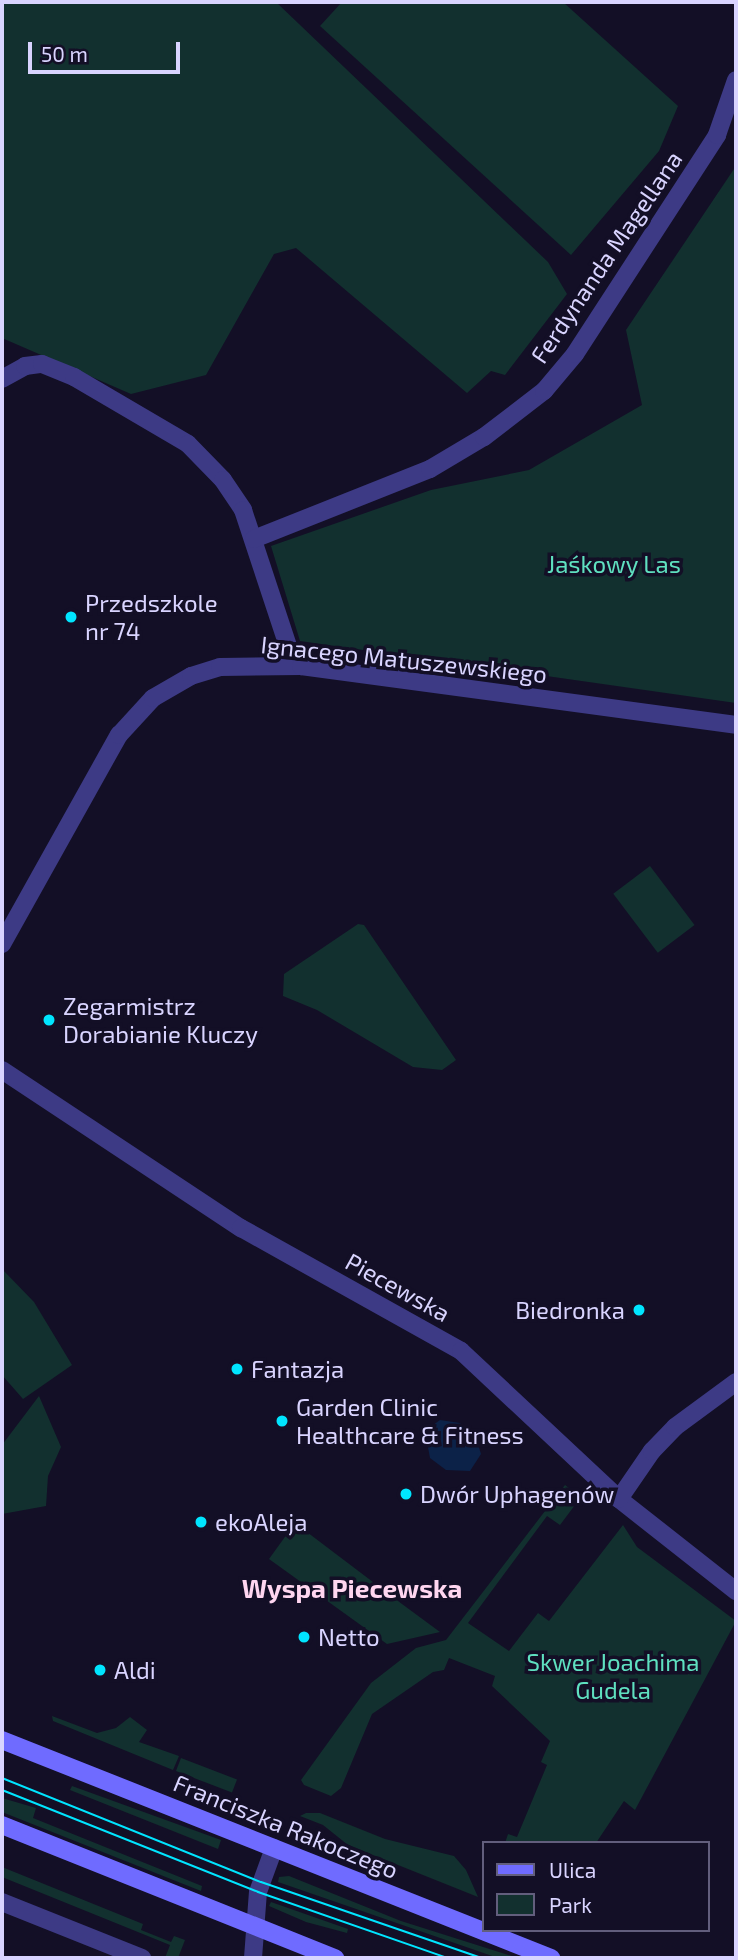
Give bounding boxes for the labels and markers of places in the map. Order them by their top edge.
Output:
place label: Przedszkole nr 74 [85,589,218,645]
marker: Przedszkole nr 74 [63,609,79,625]
place label: Zegarmistrz Dorabianie Kluczy [63,992,258,1048]
marker: Zegarmistrz Dorabianie Kluczy [41,1012,57,1028]
place label: Biedronka [515,1296,625,1324]
marker: Biedronka [631,1302,647,1318]
place label: Fantazja [251,1355,344,1383]
marker: Fantazja [229,1361,245,1377]
place label: Garden Clinic Healthcare & Fitness [296,1393,524,1449]
marker: Garden Clinic Healthcare & Fitness [274,1413,290,1429]
place label: Dwór Uphagenów [420,1480,615,1508]
marker: Dwór Uphagenów [398,1486,414,1502]
place label: ekoAleja [215,1508,307,1536]
marker: ekoAleja [193,1514,209,1530]
place label: Netto [318,1623,380,1651]
marker: Netto [296,1629,312,1645]
place label: Aldi [114,1656,156,1684]
marker: Aldi [92,1662,108,1678]

